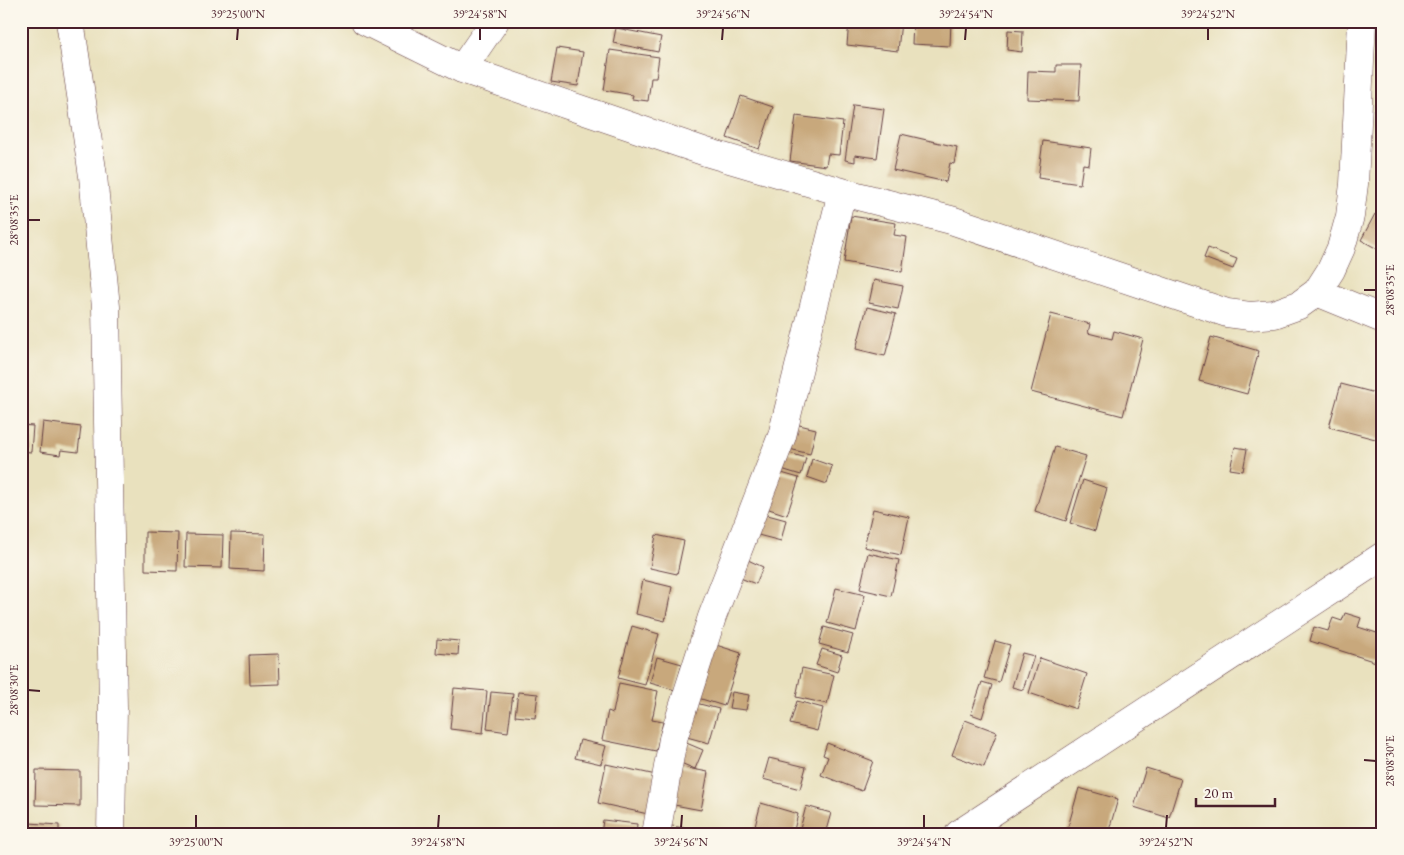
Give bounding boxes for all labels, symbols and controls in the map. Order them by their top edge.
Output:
text: 39°25'00"N [211,6,265,22]
text: 39°24'58"N [453,6,507,22]
text: 39°24'56"N [696,6,750,22]
text: 39°24'54"N [939,6,993,22]
text: 39°24'52"N [1181,6,1235,22]
text: 28°08'35"E [6,194,22,246]
text: 28°08'35"E [1382,264,1398,316]
text: 28°08'30"E [6,664,22,716]
text: 28°08'30"E [1382,735,1398,787]
scale bar [1196,775,1275,807]
text: 20 m [1204,783,1233,802]
text: 39°25'00"N [169,834,223,850]
text: 39°24'58"N [411,834,465,850]
text: 39°24'56"N [654,834,708,850]
text: 39°24'54"N [897,834,951,850]
text: 39°24'52"N [1139,834,1193,850]

